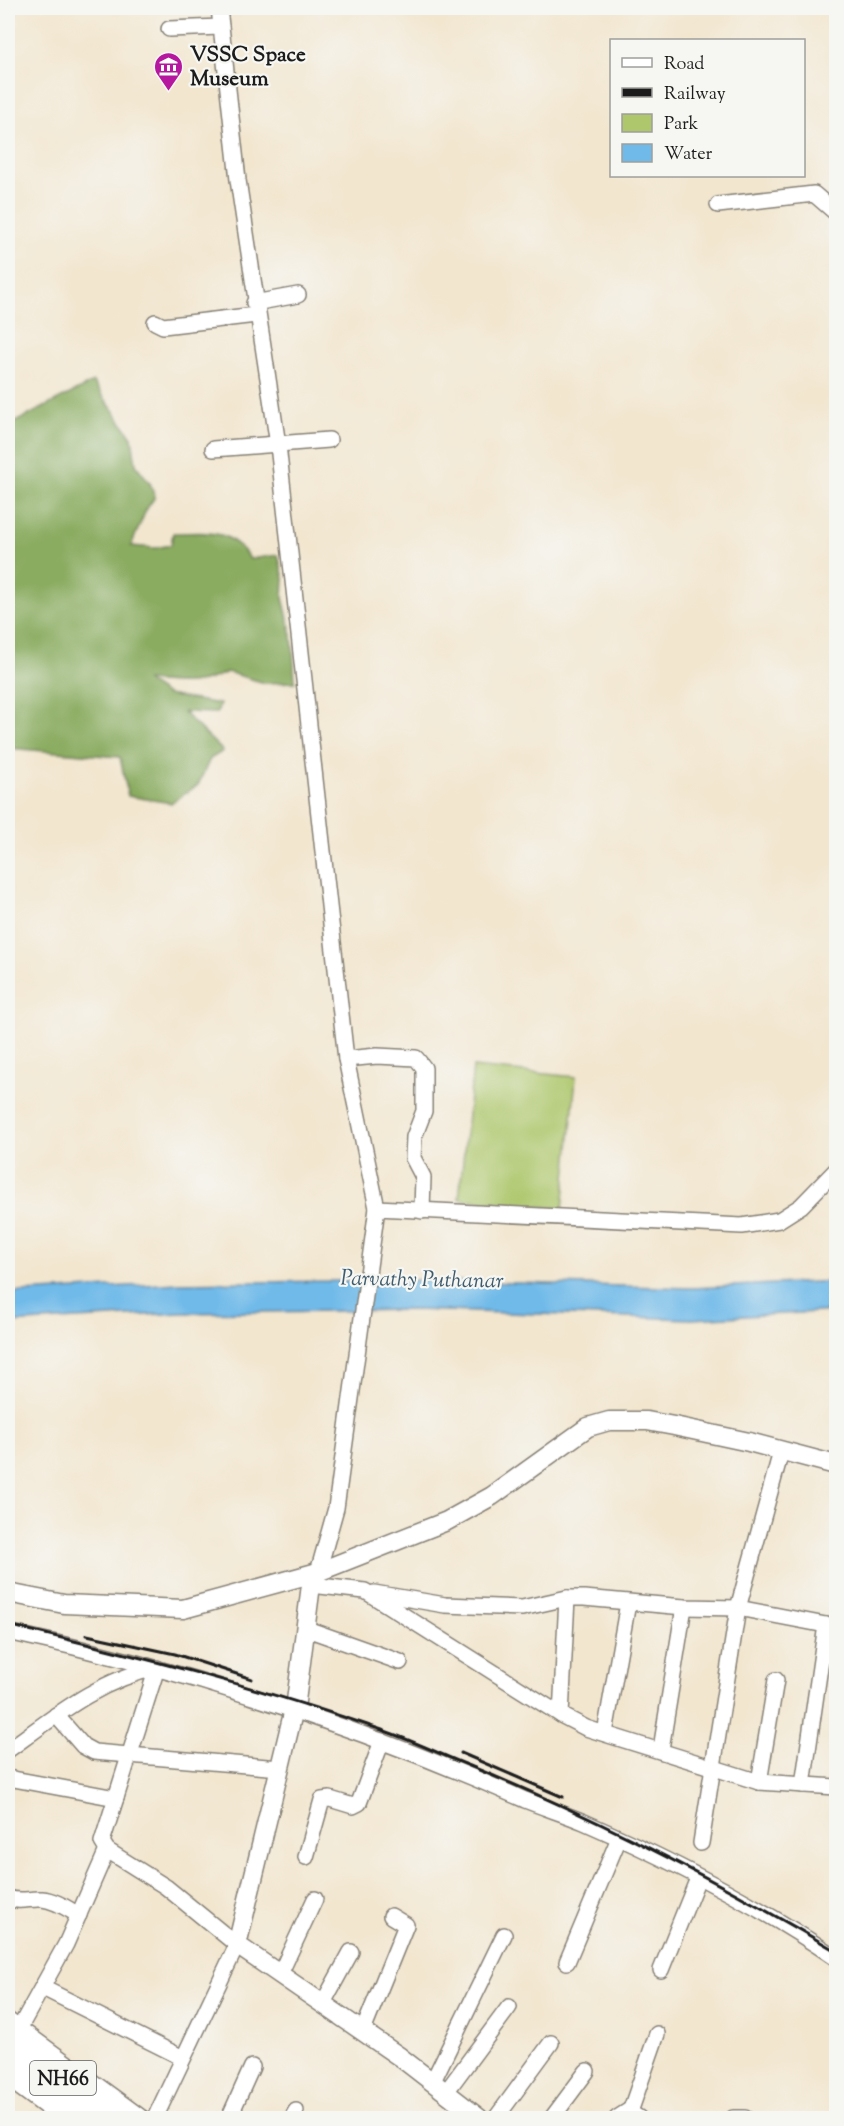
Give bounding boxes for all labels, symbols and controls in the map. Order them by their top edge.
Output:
legend [610,39,805,177]
place label: VSSC Space Museum [190,41,306,95]
museum icon: VSSC Space Museum [153,50,185,92]
text: Road [664,52,704,78]
text: Railway [664,82,726,108]
text: Park [664,112,699,138]
text: Water [664,142,713,168]
water label: Parvathy Puthanar [340,1264,504,1298]
road number: NH66 [30,2061,96,2095]

